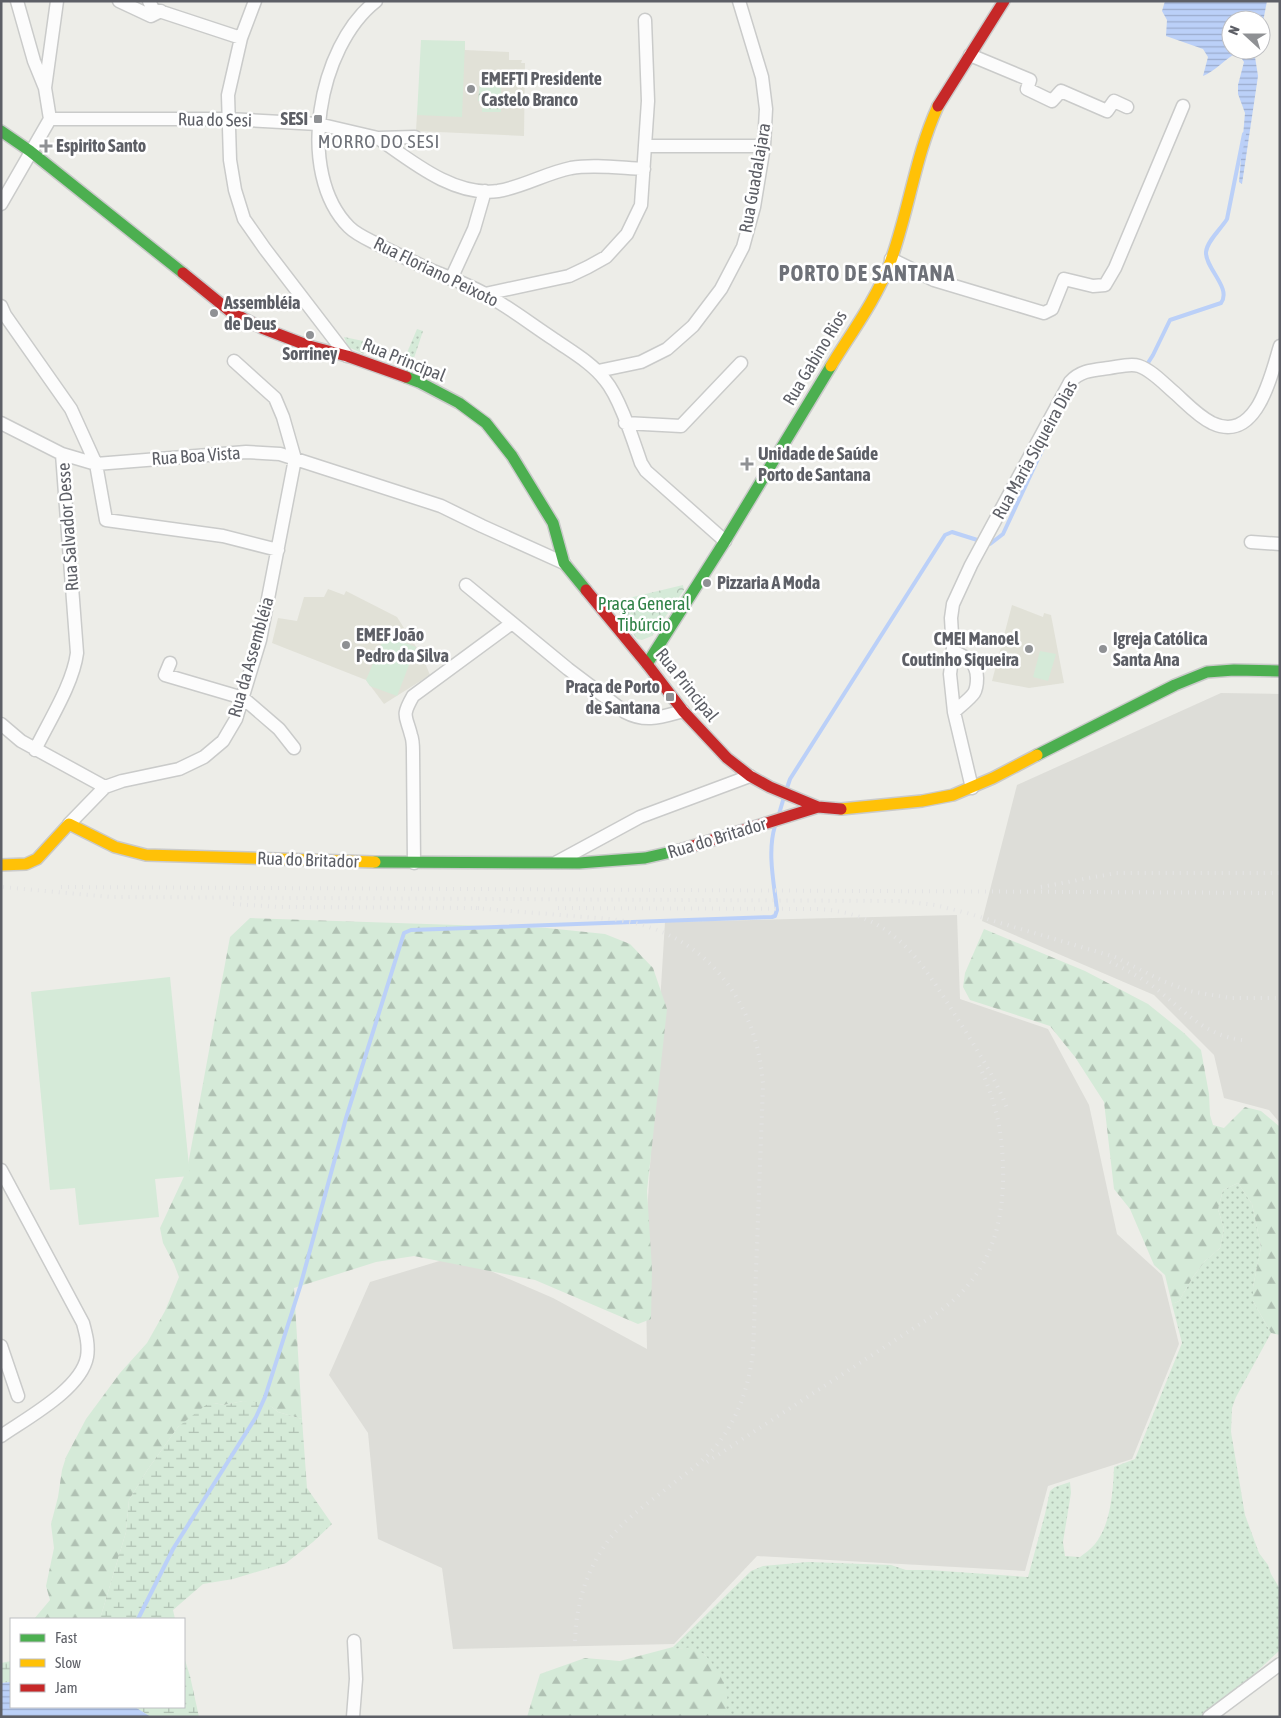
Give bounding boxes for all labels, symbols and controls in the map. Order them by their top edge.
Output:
north arrow [1221,10,1271,60]
text: N [1225,24,1243,37]
place label: EMEFTI Presidente Castelo Branco [481,68,602,110]
marker: EMEFTI Presidente Castelo Branco [465,83,477,95]
street label: Rua do Sesi [178,108,252,131]
place label: SESI [281,108,308,129]
marker: SESI [312,113,324,125]
street label: Rua Guadalajara [735,121,774,234]
district label: MORRO DO SESI [318,130,440,152]
place label: Espirito Santo [56,135,146,156]
marker: Espirito Santo [40,140,52,152]
street label: Rua Floriano Peixoto [370,232,502,311]
district label: PORTO DE SANTANA [779,260,955,286]
place label: Assembléia de Deus [223,292,300,334]
marker: Assembléia de Deus [208,307,220,319]
street label: Rua Gabino Rios [778,307,851,409]
marker: Sorriney [304,329,316,341]
street label: Rua Principal [359,333,449,386]
place label: Sorriney [283,343,338,364]
street label: Rua Maria Siqueira Dias [988,377,1081,523]
street label: Rua Boa Vista [151,442,241,469]
place label: Unidade de Saúde Porto de Santana [758,443,878,485]
marker: Unidade de Saúde Porto de Santana [740,457,754,471]
street label: Rua Salvador Desse [53,462,82,592]
place label: Pizzaria A Moda [717,572,820,593]
marker: Pizzaria A Moda [701,577,713,589]
park label: Praça General Tibúrcio [598,593,690,635]
street label: Rua da Assembléia [223,594,278,720]
place label: EMEF João Pedro da Silva [356,624,449,666]
place label: CMEI Manoel Coutinho Siqueira [901,628,1019,670]
place label: Igreja Católica Santa Ana [1113,628,1208,670]
marker: EMEF João Pedro da Silva [340,639,352,651]
marker: CMEI Manoel Coutinho Siqueira [1023,643,1035,655]
marker: Igreja Católica Santa Ana [1097,643,1109,655]
street label: Rua Principal [652,644,723,726]
place label: Praça de Porto de Santana [566,676,660,718]
marker: Praça de Porto de Santana [664,691,676,703]
street label: Rua do Britador [665,812,769,862]
street label: Rua do Britador [257,847,360,872]
legend [10,1618,185,1708]
text: Fast [55,1629,77,1646]
text: Slow [55,1654,81,1671]
text: Jam [55,1679,78,1696]

